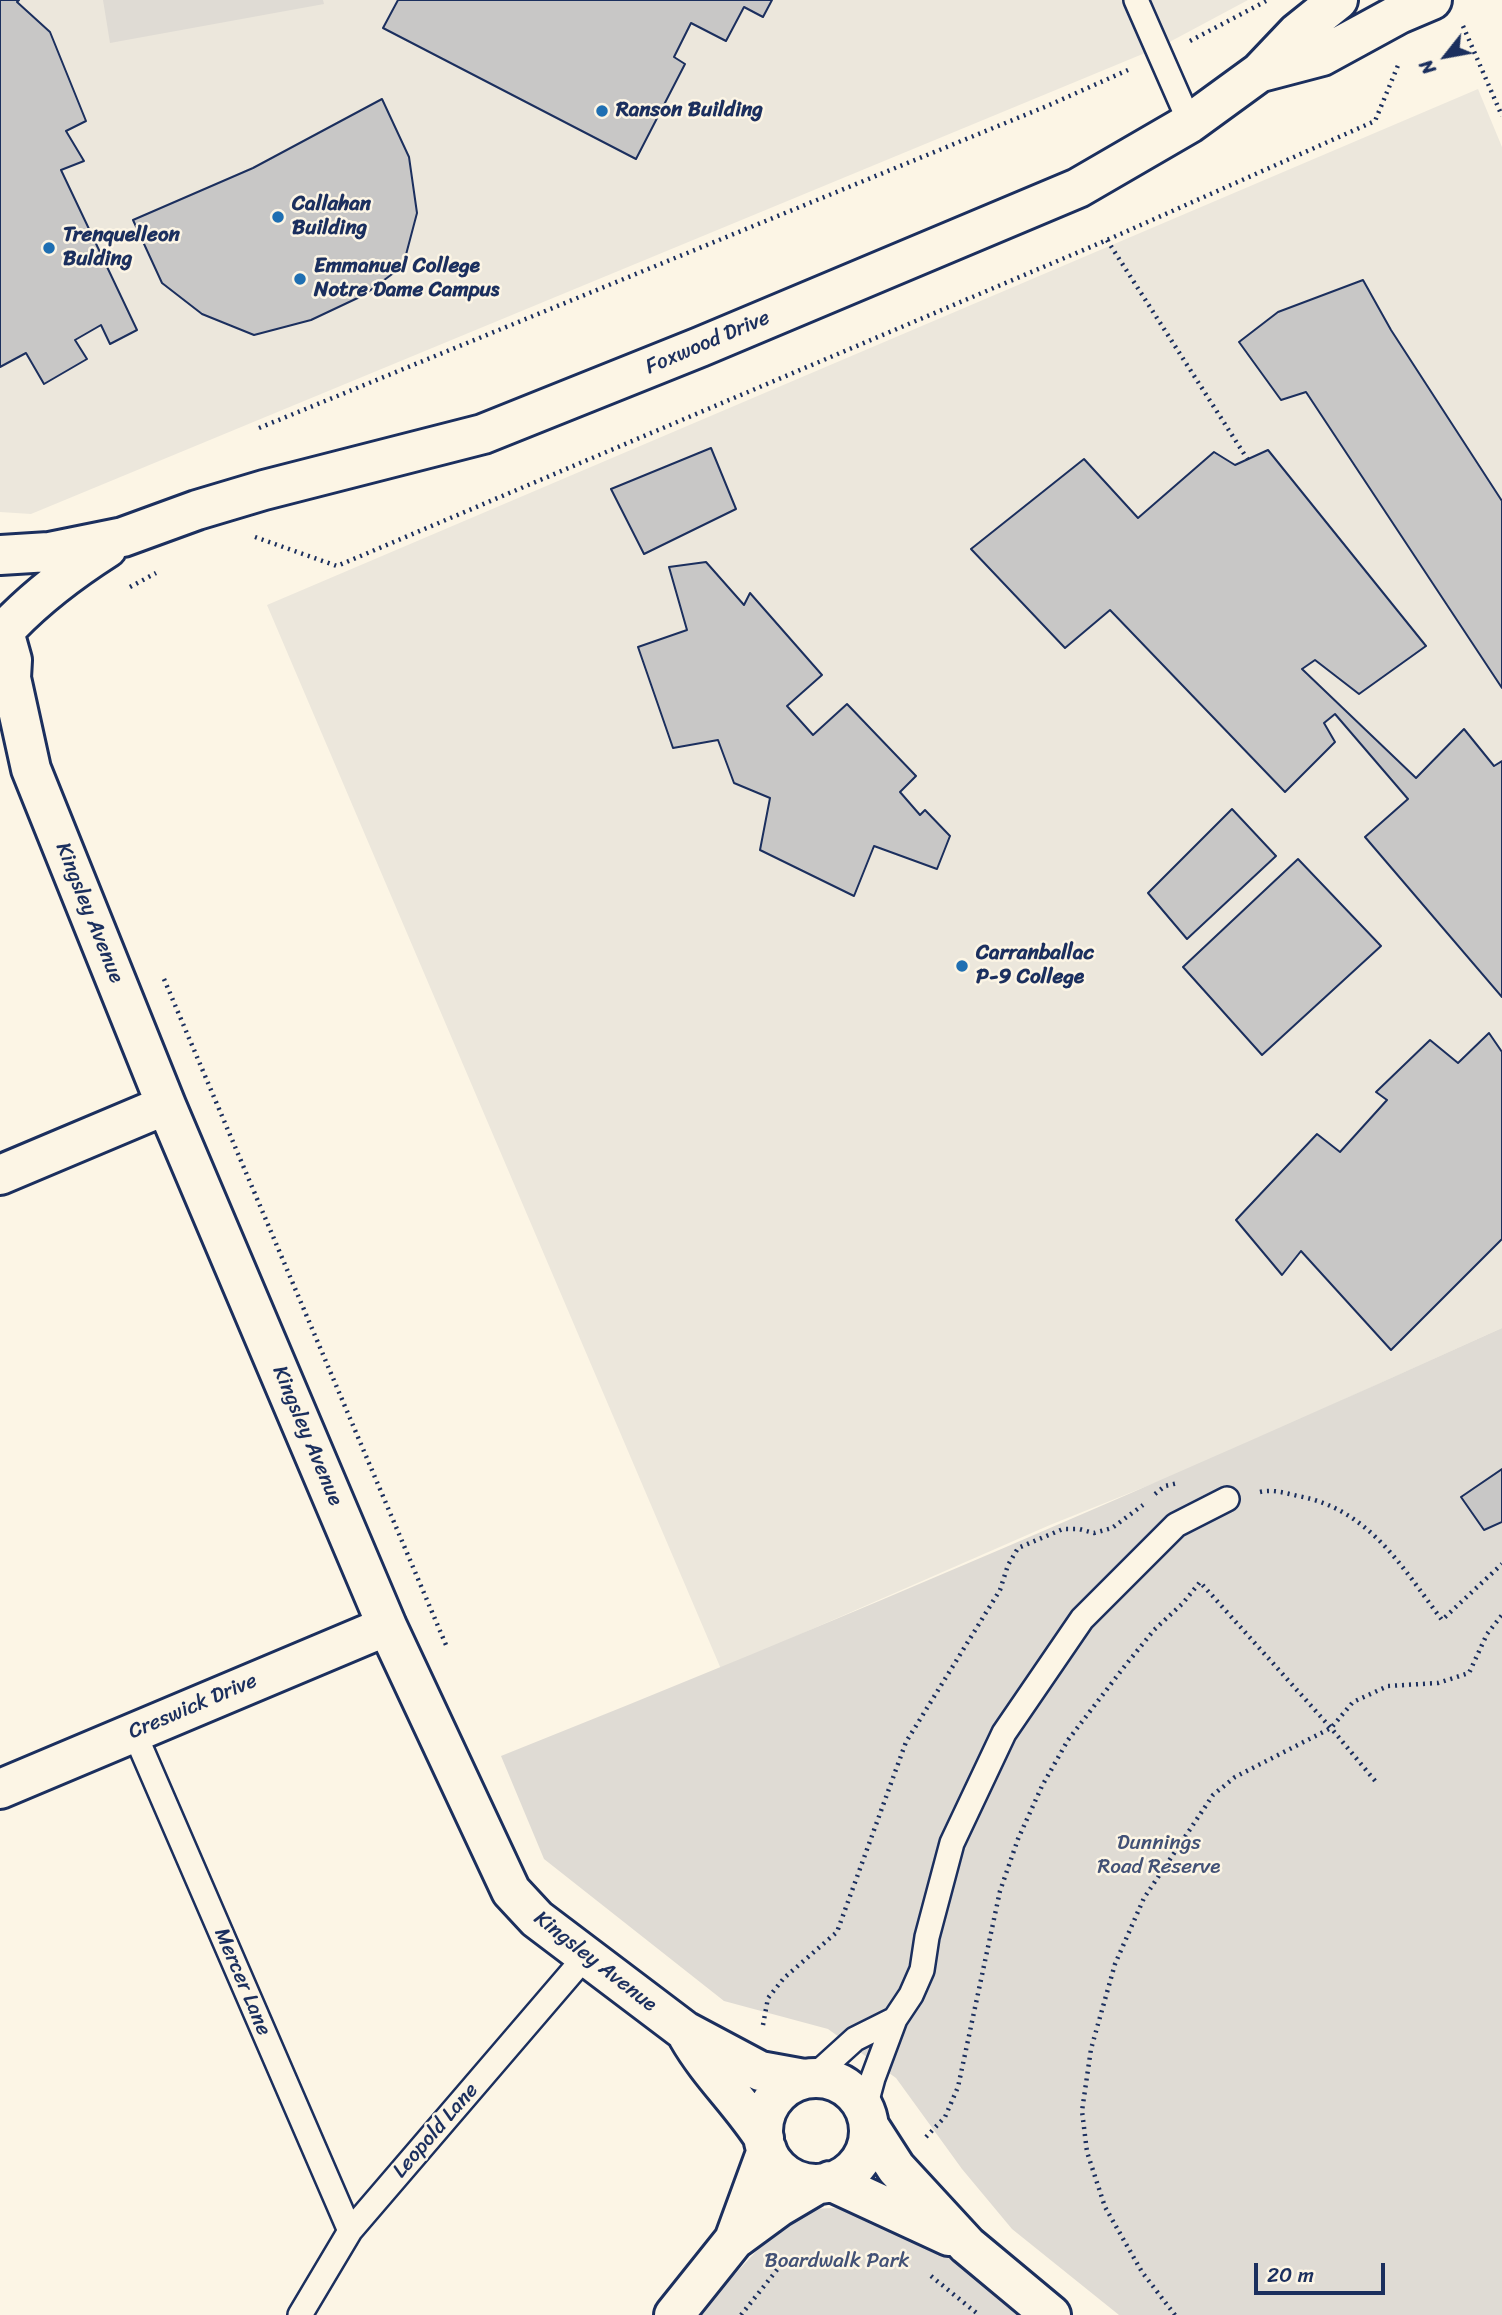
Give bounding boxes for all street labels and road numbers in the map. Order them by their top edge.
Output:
street label: Foxwood Drive [642,306,774,380]
street label: Kingsley Avenue [49,839,129,987]
street label: Kingsley Avenue [266,1362,348,1510]
street label: Creswick Drive [125,1669,261,1745]
street label: Kingsley Avenue [528,1906,662,2018]
street label: Mercer Lane [208,1924,276,2040]
street label: Leopold Lane [388,2078,484,2184]

